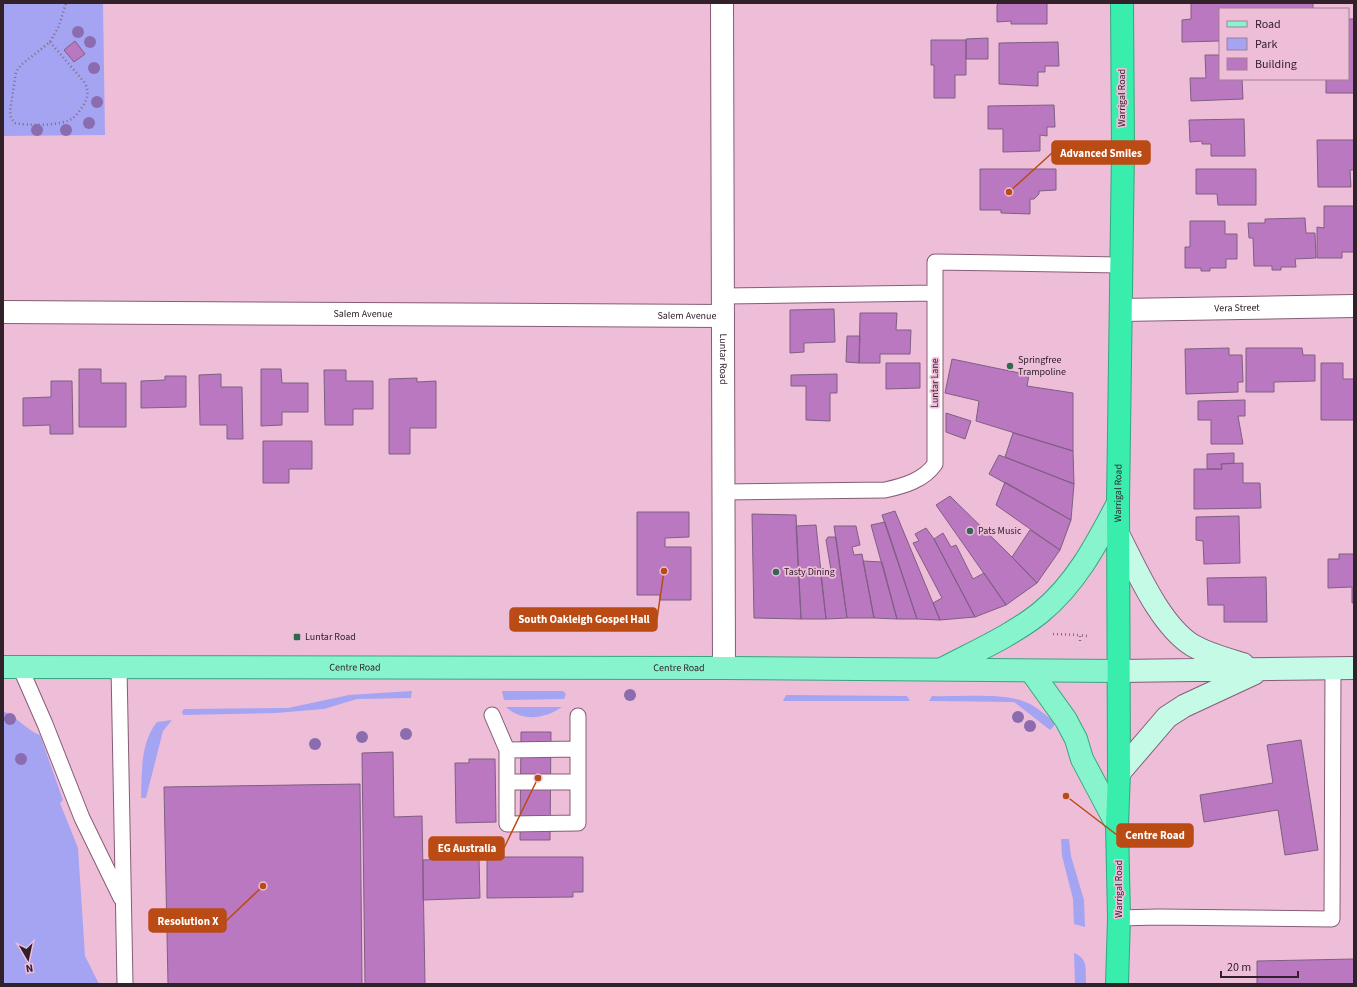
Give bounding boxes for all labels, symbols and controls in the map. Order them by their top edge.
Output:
legend [1219,8,1349,80]
text: Road [1255,16,1281,33]
text: Park [1255,36,1277,53]
text: Building [1255,56,1297,73]
street label: Warrigal Road [1115,69,1129,127]
callout: Advanced Smiles [1052,141,1150,164]
text: Advanced Smiles [1059,146,1142,161]
street label: Vera Street [1214,301,1260,315]
street label: Salem Avenue [333,307,393,321]
street label: Salem Avenue [657,309,717,323]
street label: Luntar Road [716,334,730,384]
place label: Springfree Trampoline [1018,353,1066,379]
street label: Luntar Lane [928,358,942,408]
marker: Springfree Trampoline [1005,361,1015,371]
street label: Warrigal Road [1111,464,1126,522]
place label: Pats Music [978,524,1022,538]
marker: Pats Music [965,526,975,536]
place label: Tasty Dining [784,565,835,579]
marker: Tasty Dining [771,567,781,577]
callout: South Oakleigh Gospel Hall [510,608,657,631]
text: South Oakleigh Gospel Hall [518,612,651,627]
place label: Luntar Road [305,630,356,644]
marker: Luntar Road [292,632,302,642]
street label: Centre Road [329,660,381,675]
street label: Centre Road [653,661,705,675]
callout: Centre Road [1117,824,1193,847]
text: Centre Road [1125,828,1185,843]
callout: EG Australia [429,837,504,860]
text: EG Australia [438,841,496,856]
street label: Warrigal Road [1112,860,1126,918]
callout: Resolution X [149,909,226,932]
text: Resolution X [158,914,219,929]
north arrow [8,939,48,979]
scale bar [1221,953,1298,979]
text: 20 m [1227,959,1251,976]
text: N [25,960,34,976]

